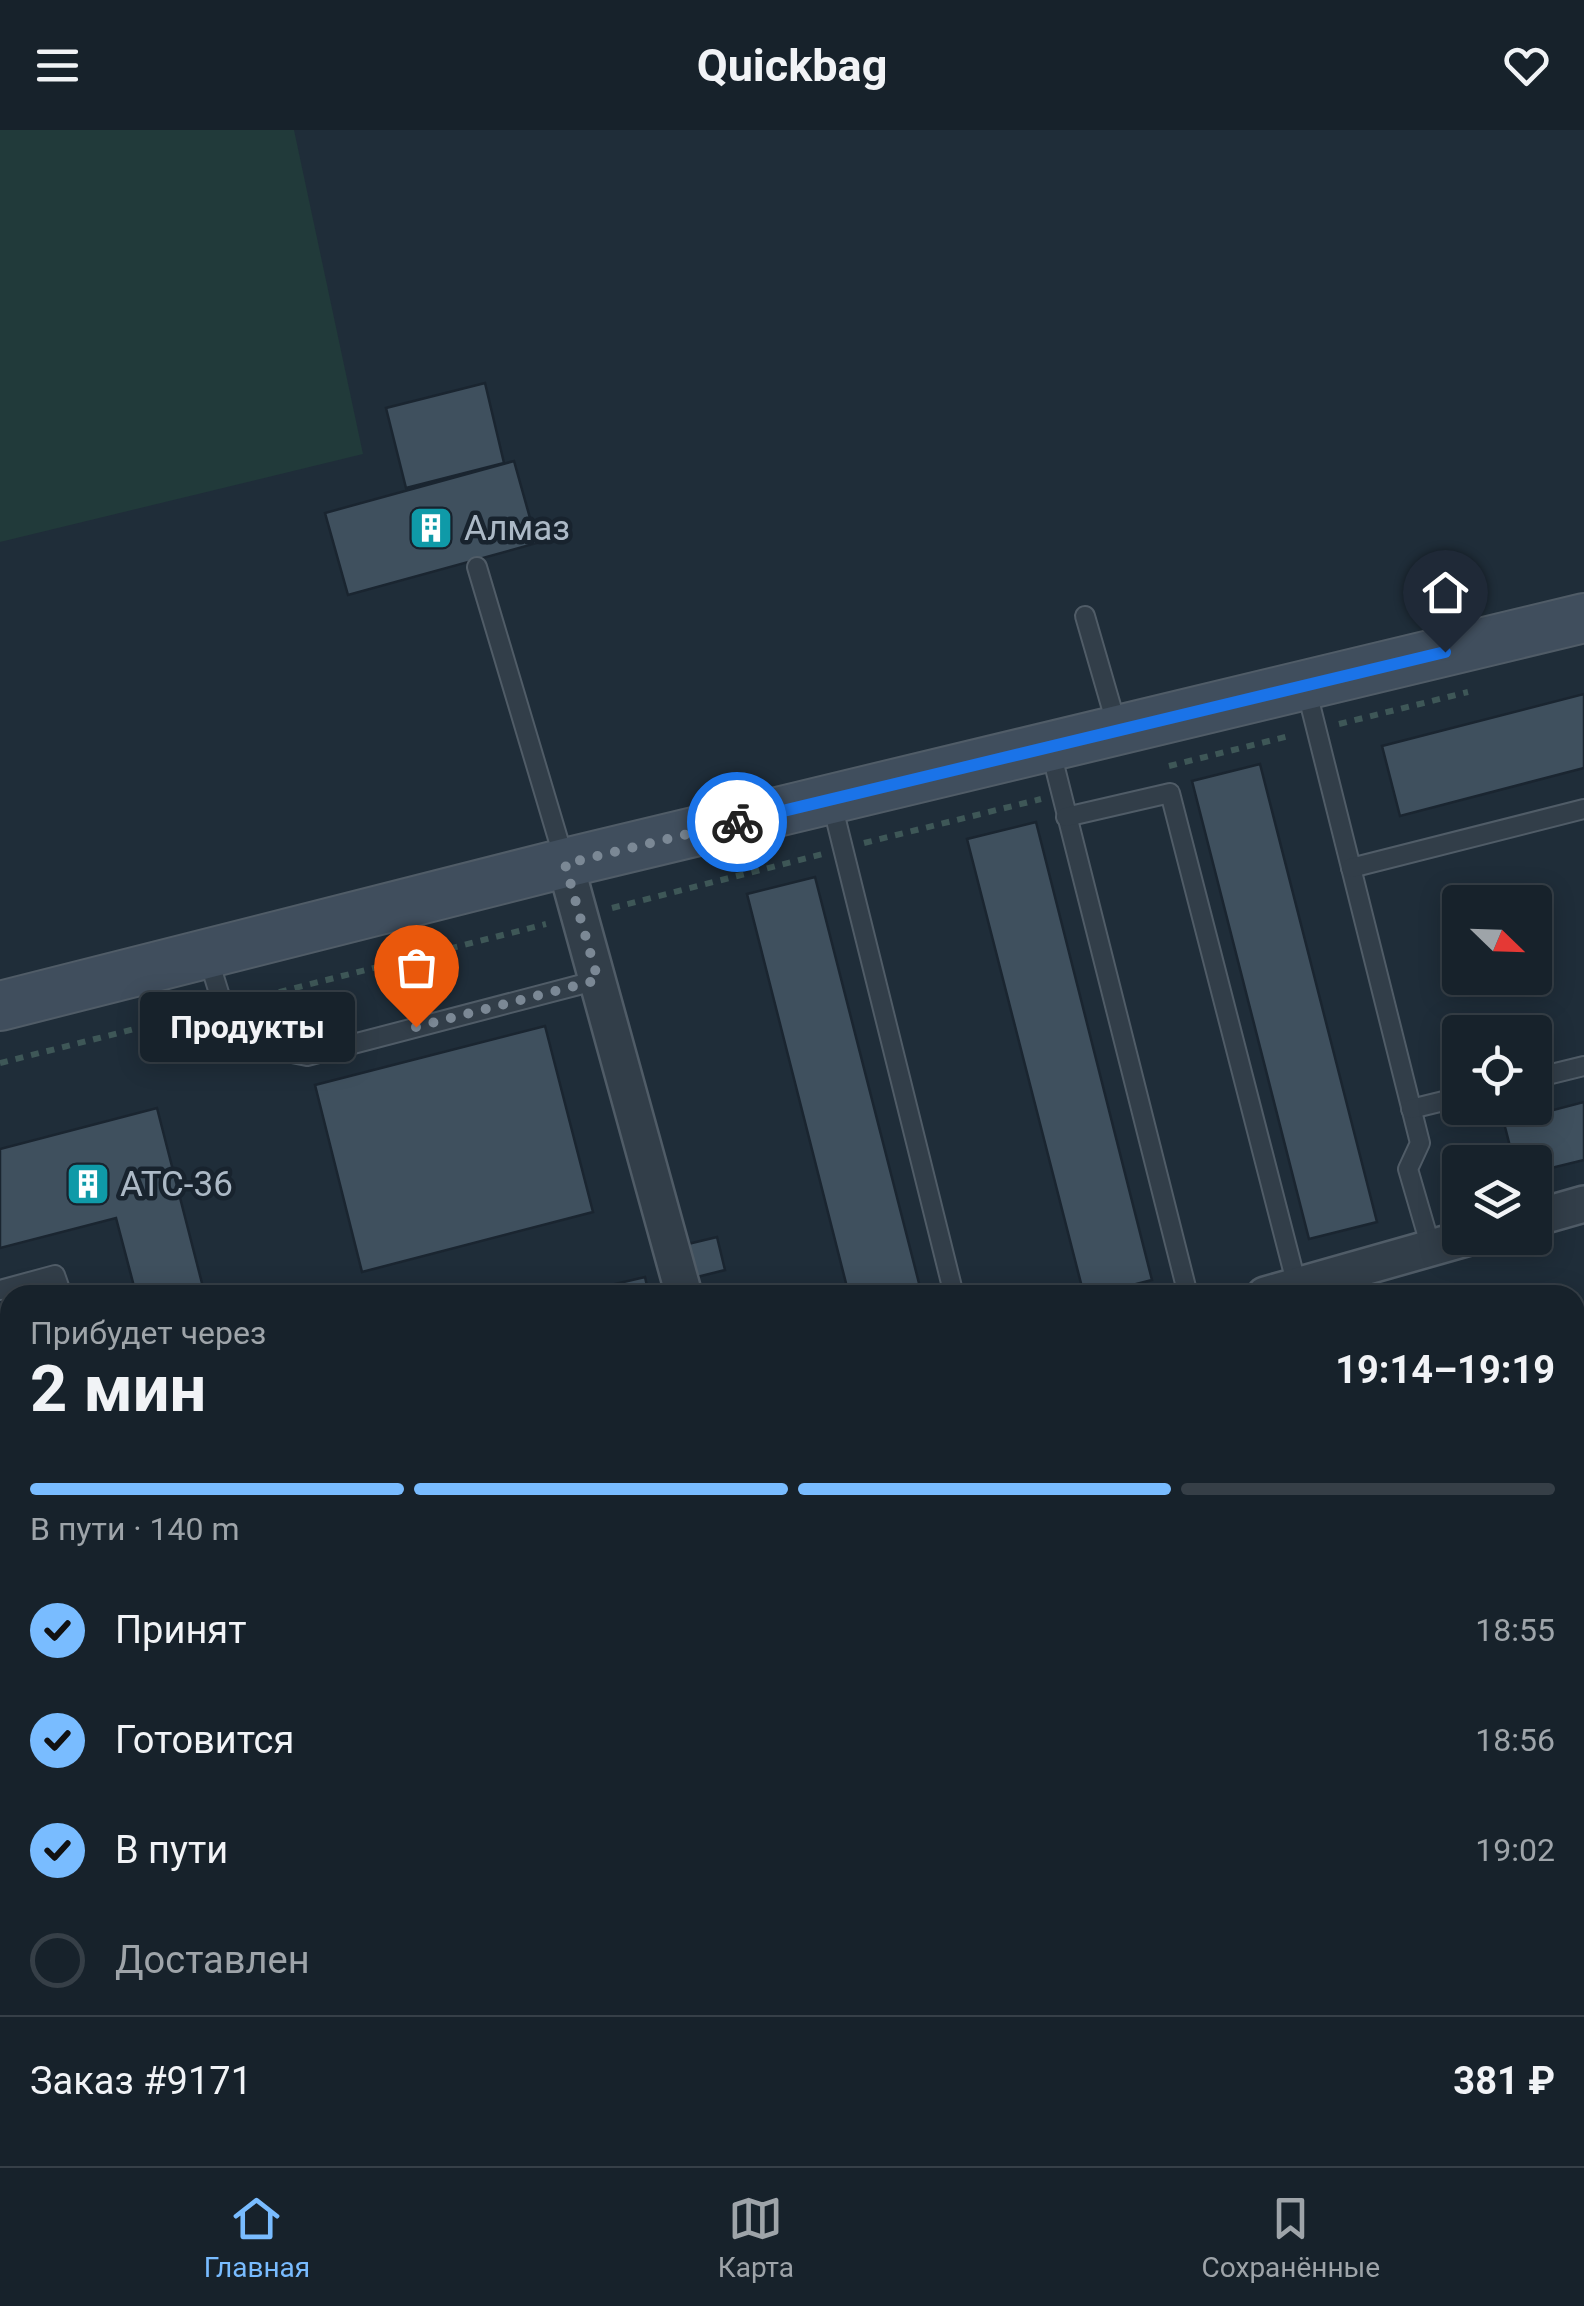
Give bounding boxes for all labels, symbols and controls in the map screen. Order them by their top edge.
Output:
icon: menu [30,38,85,93]
icon: heart [1499,38,1554,93]
text: Quickbag [697,39,887,92]
building icon: Алмаз [408,505,454,551]
place label: Алмаз [464,508,570,549]
pin [1403,550,1488,653]
icon: home [1418,565,1473,620]
courier [687,772,787,872]
icon: bike [710,795,765,850]
north arrow [1442,885,1552,995]
map controls [1442,885,1552,1255]
pin [374,925,459,1028]
icon: bag [389,940,444,995]
callout: Продукты [141,992,356,1062]
text: Продукты [170,1008,325,1046]
button: locate [1442,1015,1552,1125]
button: layers [1442,1145,1552,1255]
building icon: АТС-36 [65,1161,111,1207]
place label: АТС-36 [120,1164,233,1205]
text: Прибудет через [30,1314,266,1352]
text: 19:14–19:19 [1335,1348,1555,1392]
text: 2 мин [30,1351,206,1427]
text: В пути · 140 m [30,1510,240,1548]
icon: check [30,1603,85,1658]
text: Принят [115,1608,246,1652]
text: 18:55 [1475,1611,1555,1649]
icon: check [30,1713,85,1768]
text: Готовится [115,1718,294,1762]
text: 18:56 [1475,1721,1555,1759]
icon: check [30,1823,85,1878]
text: В пути [115,1828,228,1872]
text: 19:02 [1475,1831,1555,1869]
text: Доставлен [115,1938,310,1982]
text: Заказ #9171 [30,2059,252,2103]
text: 381 ₽ [1453,2059,1555,2103]
tab: Главная [204,2191,310,2284]
tab: Карта [718,2191,794,2284]
tab: Сохранённые [1202,2191,1380,2284]

